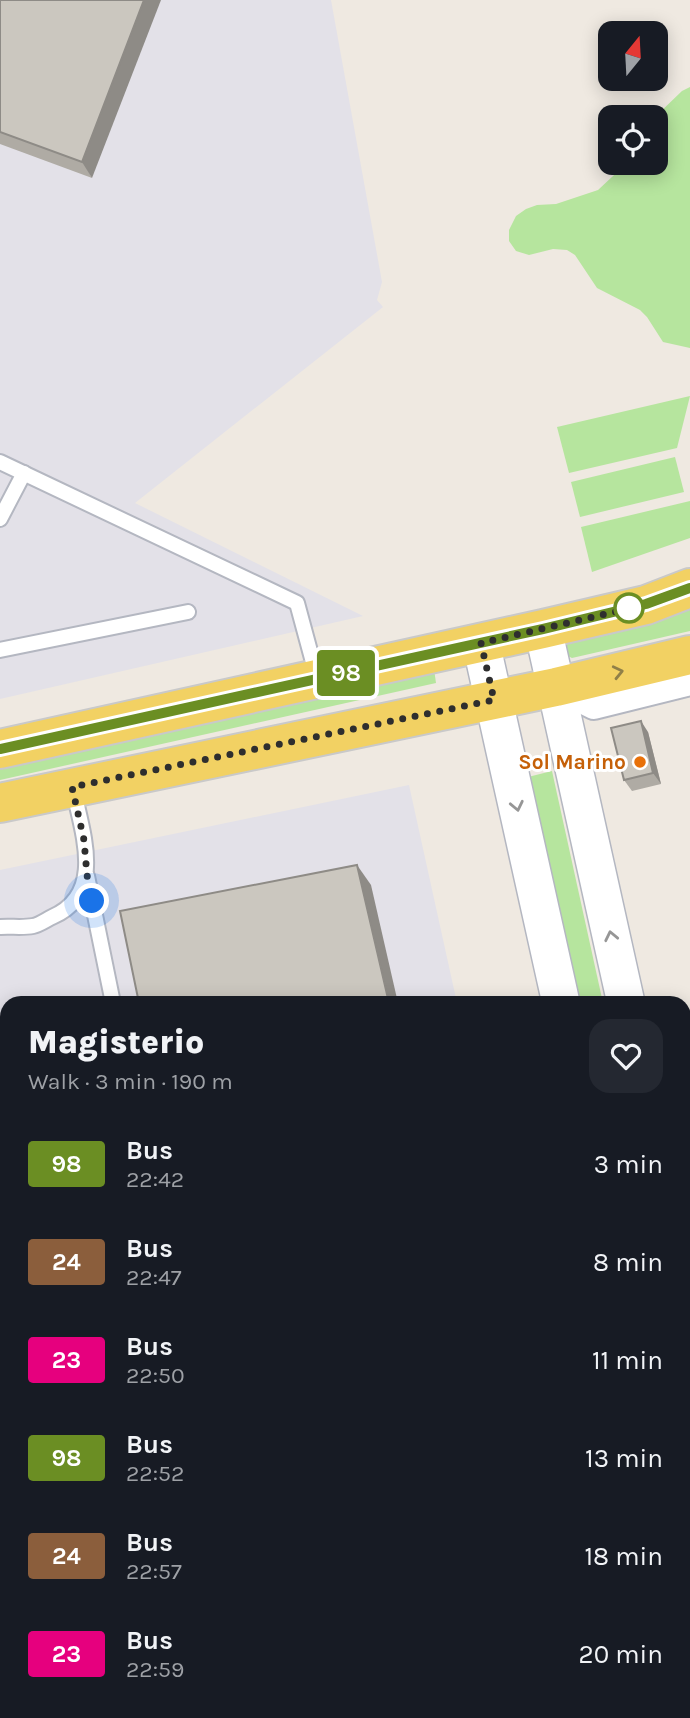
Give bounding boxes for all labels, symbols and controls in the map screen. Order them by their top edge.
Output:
north arrow [598,21,668,91]
map controls [598,21,668,175]
button: locate [598,105,668,175]
unlabelled marker [614,593,644,623]
line badge: 98 [314,650,378,696]
text: 98 [331,659,361,687]
one-way arrow [612,666,624,680]
place label: Sol Marino [518,750,626,774]
marker: Sol Marino [632,754,648,770]
one-way arrow [509,800,523,812]
your location [74,883,109,918]
one-way arrow [604,930,619,942]
button: heart [589,1019,663,1093]
text: Magisterio [28,1023,204,1061]
text: Walk · 3 min · 190 m [28,1068,233,1095]
text: Bus [126,1135,173,1166]
text: 3 min [594,1149,663,1180]
text: 98 [51,1150,82,1178]
text: 22:42 [126,1166,184,1193]
text: Bus [126,1233,173,1264]
text: 8 min [593,1247,663,1278]
text: 24 [52,1248,81,1276]
text: 22:47 [126,1264,182,1291]
text: Bus [126,1331,173,1362]
text: 11 min [592,1345,663,1376]
text: 23 [52,1346,81,1374]
text: 22:50 [126,1362,185,1389]
text: Bus [126,1429,173,1460]
text: 13 min [585,1443,663,1474]
text: 98 [51,1444,82,1472]
text: 22:52 [126,1460,184,1487]
text: Bus [126,1527,173,1558]
text: 18 min [584,1541,663,1572]
text: 24 [52,1542,81,1570]
text: 22:57 [126,1558,182,1585]
text: Bus [126,1625,173,1656]
text: 20 min [579,1639,663,1670]
text: 23 [52,1640,81,1668]
text: 22:59 [126,1656,184,1683]

